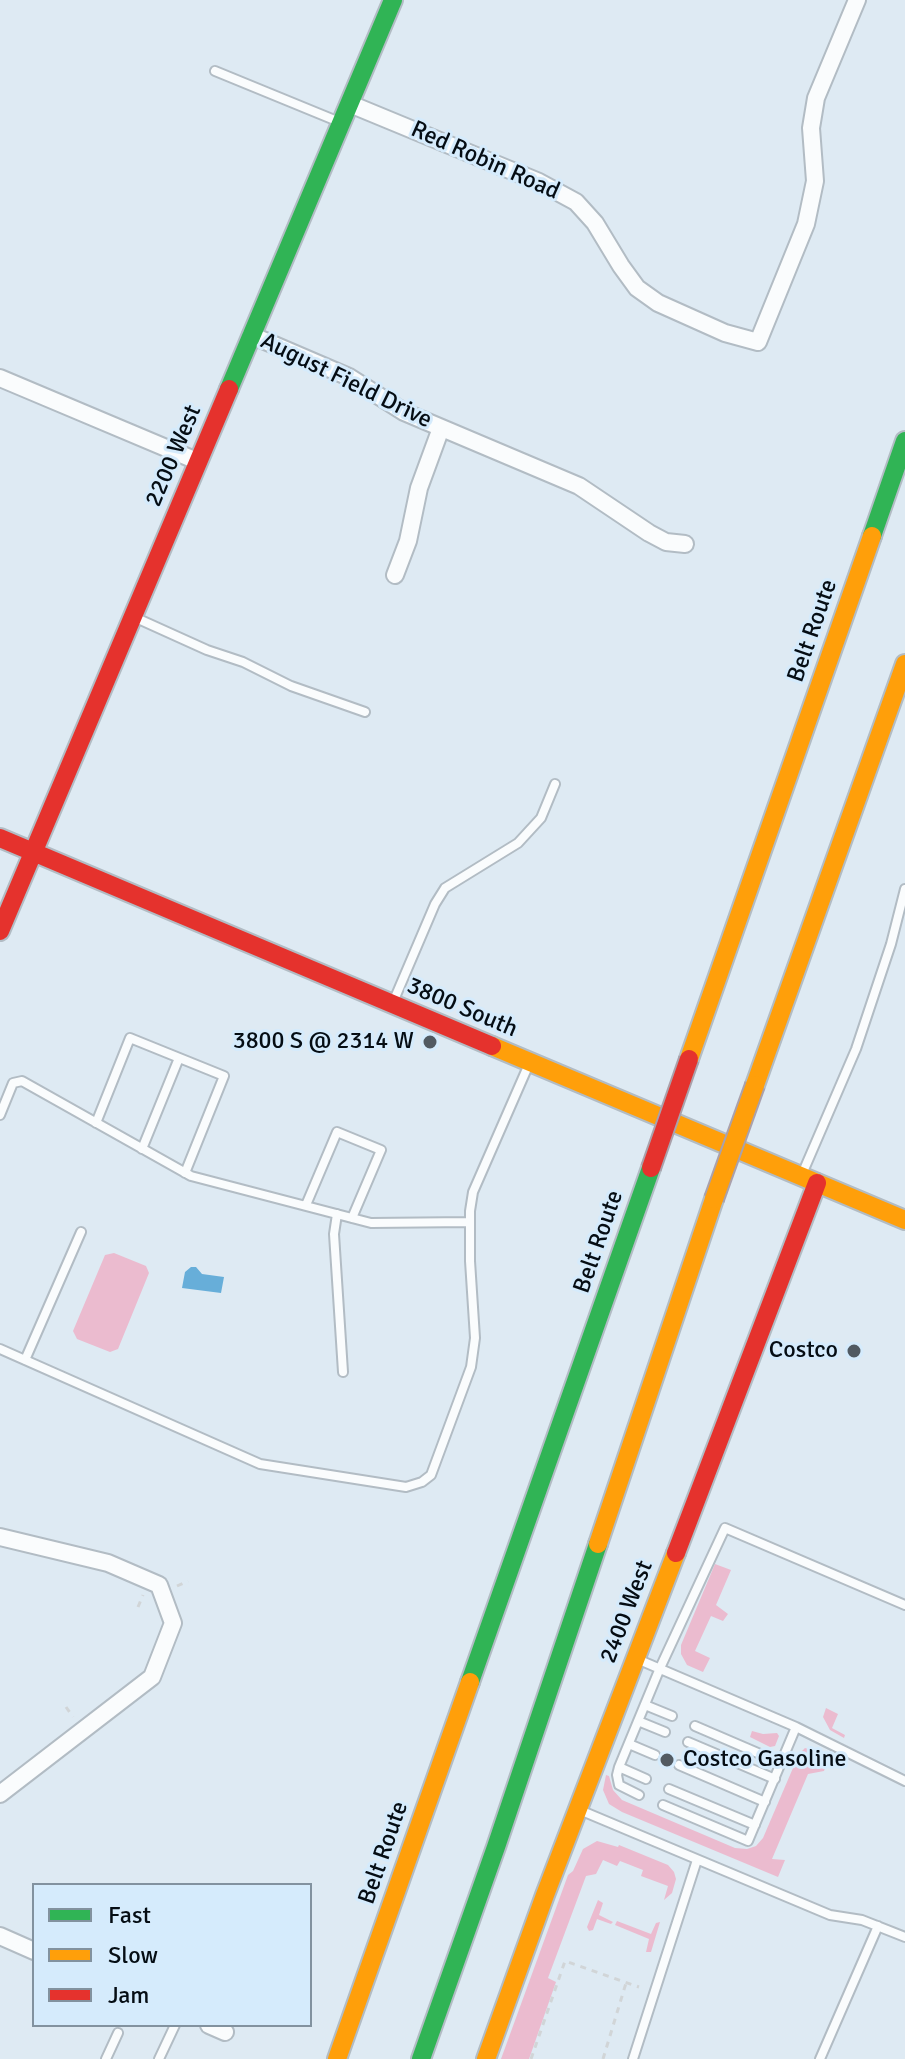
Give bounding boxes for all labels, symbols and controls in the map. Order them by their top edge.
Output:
street label: Red Robin Road [406,115,564,207]
street label: August Field Drive [256,327,436,435]
street label: 2200 West [140,401,208,511]
street label: Belt Route [782,576,844,686]
street label: 3800 South [402,972,522,1044]
place label: 3800 S @ 2314 W [233,1028,414,1056]
marker: 3800 S @ 2314 W [421,1033,439,1051]
street label: Belt Route [568,1187,630,1297]
place label: Costco [769,1337,838,1365]
marker: Costco [845,1342,863,1360]
street label: 2400 West [594,1557,660,1667]
place label: Costco Gasoline [683,1746,847,1774]
marker: Costco Gasoline [658,1751,676,1769]
street label: Belt Route [353,1798,415,1908]
legend [32,1883,312,2027]
text: Fast [108,1900,151,1930]
text: Slow [108,1940,158,1970]
text: Jam [108,1980,149,2010]

